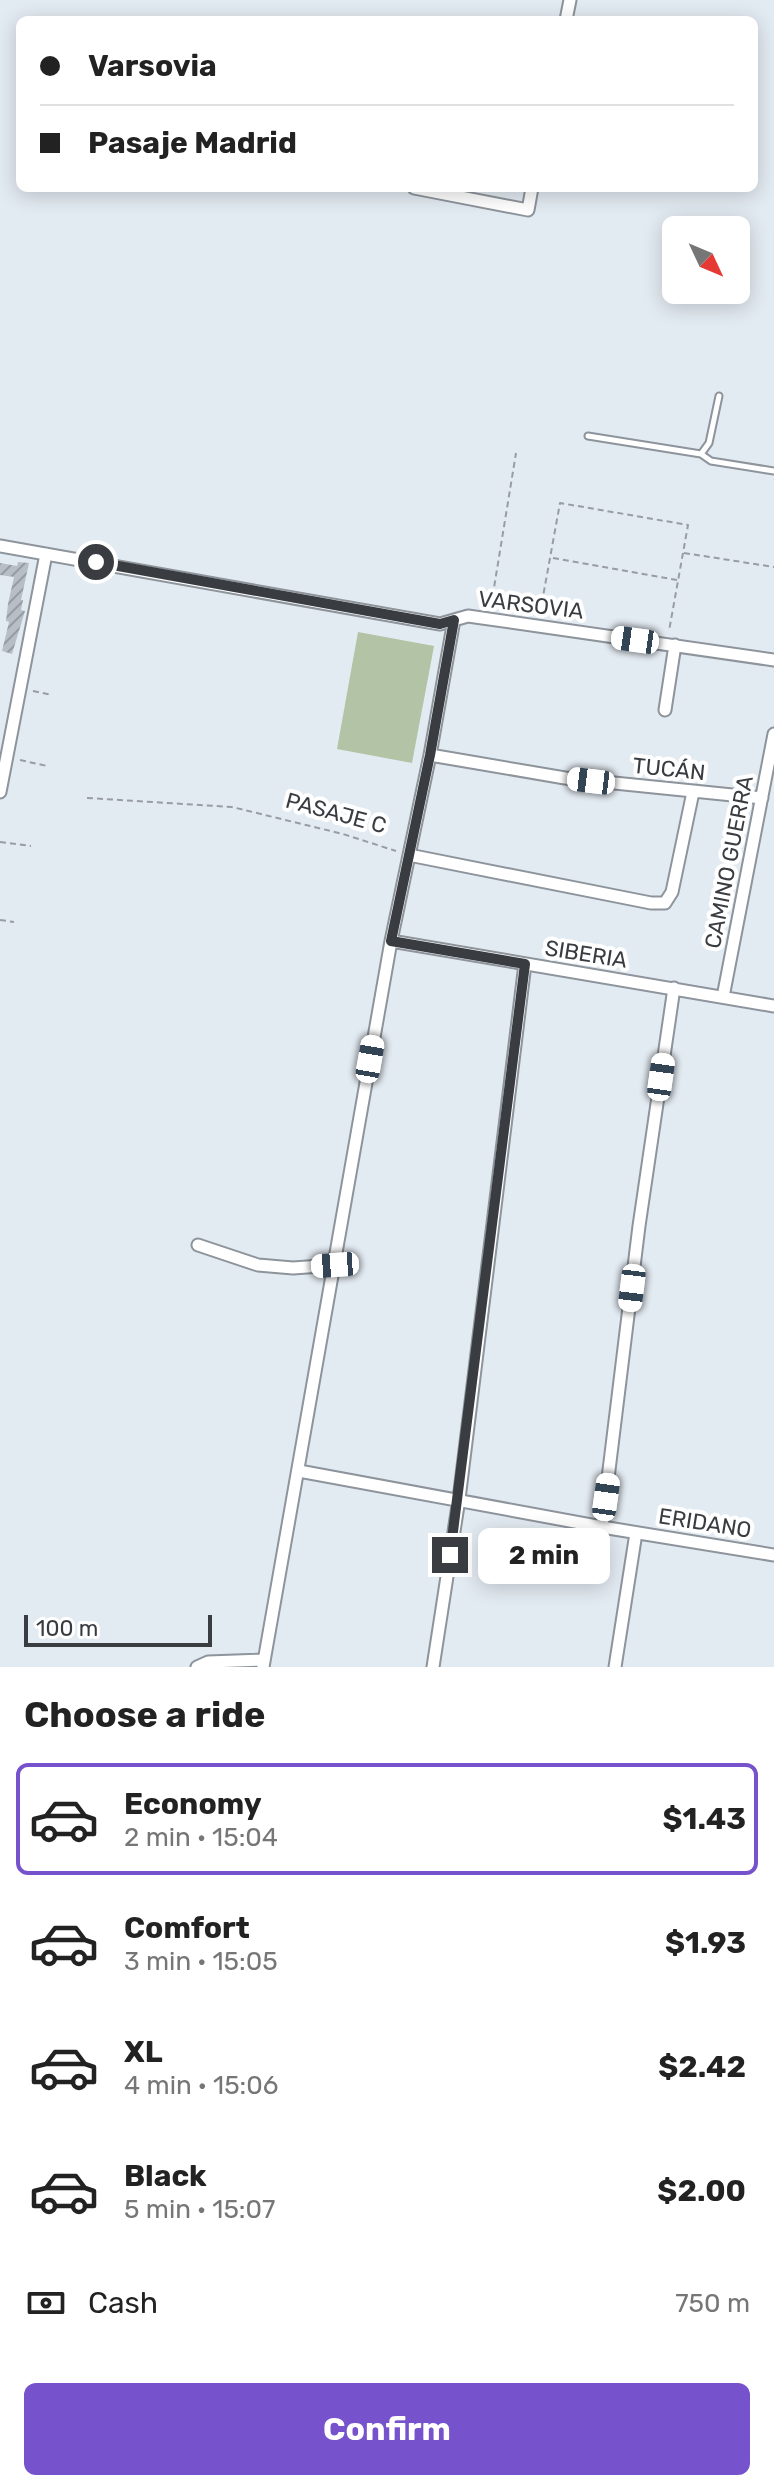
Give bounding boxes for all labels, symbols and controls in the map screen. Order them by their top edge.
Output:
text: Varsovia [88,48,217,84]
text: Pasaje Madrid [88,125,297,161]
north arrow [662,216,750,304]
map controls [662,216,750,304]
route start [78,544,114,580]
street label: VARSOVIA [477,585,585,625]
car [610,625,660,655]
street label: TUCÁN [631,752,707,786]
car [566,766,616,796]
street label: CAMINO GUERRA [699,773,759,951]
street label: PASAJE C [283,787,389,839]
street label: SIBERIA [543,934,629,974]
car [354,1033,386,1085]
car [646,1052,676,1102]
car [310,1251,360,1279]
car [617,1263,647,1313]
car [591,1472,621,1522]
street label: ERIDANO [657,1502,753,1544]
callout: 2 min [478,1527,610,1583]
route end [432,1537,468,1573]
text: 2 min [509,1540,579,1571]
scale bar [24,1611,212,1647]
text: 100 m [36,1615,98,1642]
text: Choose a ride [24,1693,265,1736]
icon: car [28,1783,100,1855]
text: Economy [124,1786,262,1822]
text: $1.43 [662,1801,746,1837]
text: 2 min · 15:04 [124,1822,278,1853]
icon: car [28,1907,100,1979]
text: Comfort [124,1910,250,1946]
text: $1.93 [665,1925,746,1961]
text: 3 min · 15:05 [124,1946,278,1977]
icon: car [28,2031,100,2103]
text: XL [124,2034,163,2070]
text: $2.42 [658,2049,746,2085]
text: 4 min · 15:06 [124,2070,278,2101]
icon: car [28,2155,100,2227]
text: Black [124,2158,207,2194]
text: $2.00 [657,2173,746,2209]
text: 5 min · 15:07 [124,2194,275,2225]
icon: cash [24,2281,68,2325]
text: Cash [88,2285,158,2321]
text: 750 m [675,2288,750,2319]
button: Confirm [24,2383,750,2475]

